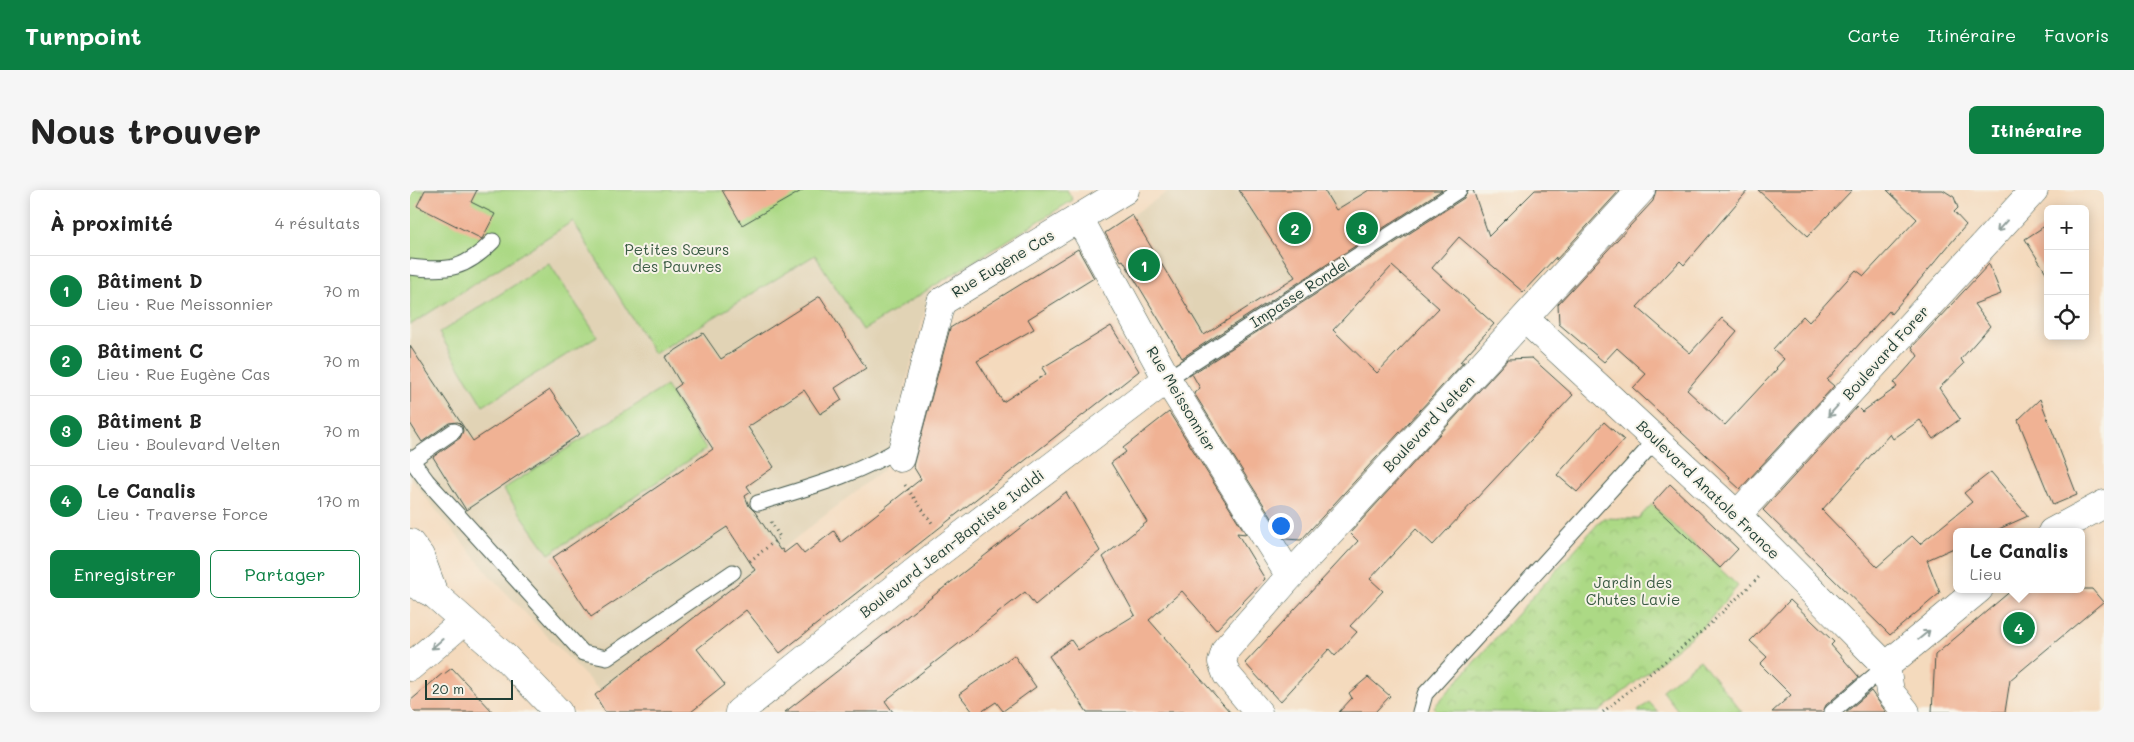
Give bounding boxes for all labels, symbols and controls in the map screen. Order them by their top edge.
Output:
text: Turnpoint [25,20,141,51]
text: Carte [1848,23,1900,47]
text: Itinéraire [1928,23,2016,47]
text: Favoris [2044,23,2109,47]
button: Itinéraire [1969,106,2104,154]
text: Nous trouver [30,107,261,153]
map controls [2044,205,2089,340]
button: + [2044,205,2089,250]
text: À proximité [50,209,173,236]
pin: 2 [1279,209,1311,247]
pin: 3 [1346,209,1378,247]
text: 4 résultats [275,212,360,233]
one-way arrow [1996,219,2008,232]
street label: Rue Eugène Cas [947,225,1058,302]
park label: Petites Sœurs des Pauvres [625,239,729,276]
pin: 1 [1128,246,1160,284]
button: − [2044,250,2089,295]
street label: Impasse Rondel [1246,252,1353,332]
text: Bâtiment D [97,268,203,293]
text: 1 [62,280,70,301]
text: 70 m [323,280,360,301]
text: Lieu · Rue Meissonnier [97,293,273,314]
button: locate [2044,295,2089,340]
street label: Boulevard Forer [1838,301,1933,404]
text: Bâtiment C [97,338,203,363]
street label: Rue Meissonnier [1143,342,1221,455]
text: 2 [62,350,70,371]
text: 70 m [323,350,360,371]
text: Lieu · Rue Eugène Cas [97,363,270,384]
street label: Boulevard Velten [1378,371,1478,476]
one-way arrow [1827,404,1839,417]
text: Bâtiment B [97,408,202,433]
street label: Boulevard Anatole France [1633,416,1785,563]
text: 3 [61,420,71,441]
text: 70 m [323,420,360,441]
text: Lieu · Boulevard Velten [97,433,280,454]
street label: Boulevard Jean-Baptiste Ivaldi [855,465,1048,622]
text: Le Canalis [97,478,196,503]
text: 4 [61,490,71,511]
text: 170 m [316,490,360,511]
text: Lieu · Traverse Force [97,503,268,524]
your location [1268,513,1294,539]
popup [1953,528,2085,593]
text: Le Canalis [1970,538,2068,563]
button: Enregistrer [50,550,200,598]
button: Partager [210,550,360,598]
text: Lieu [1970,563,2002,584]
park label: Jardin des Chutes Lavie [1586,572,1680,609]
pin: 4 [2003,609,2035,647]
one-way arrow [1917,629,1930,640]
one-way arrow [430,639,443,650]
scale bar [425,677,512,700]
text: 20 m [432,679,464,698]

